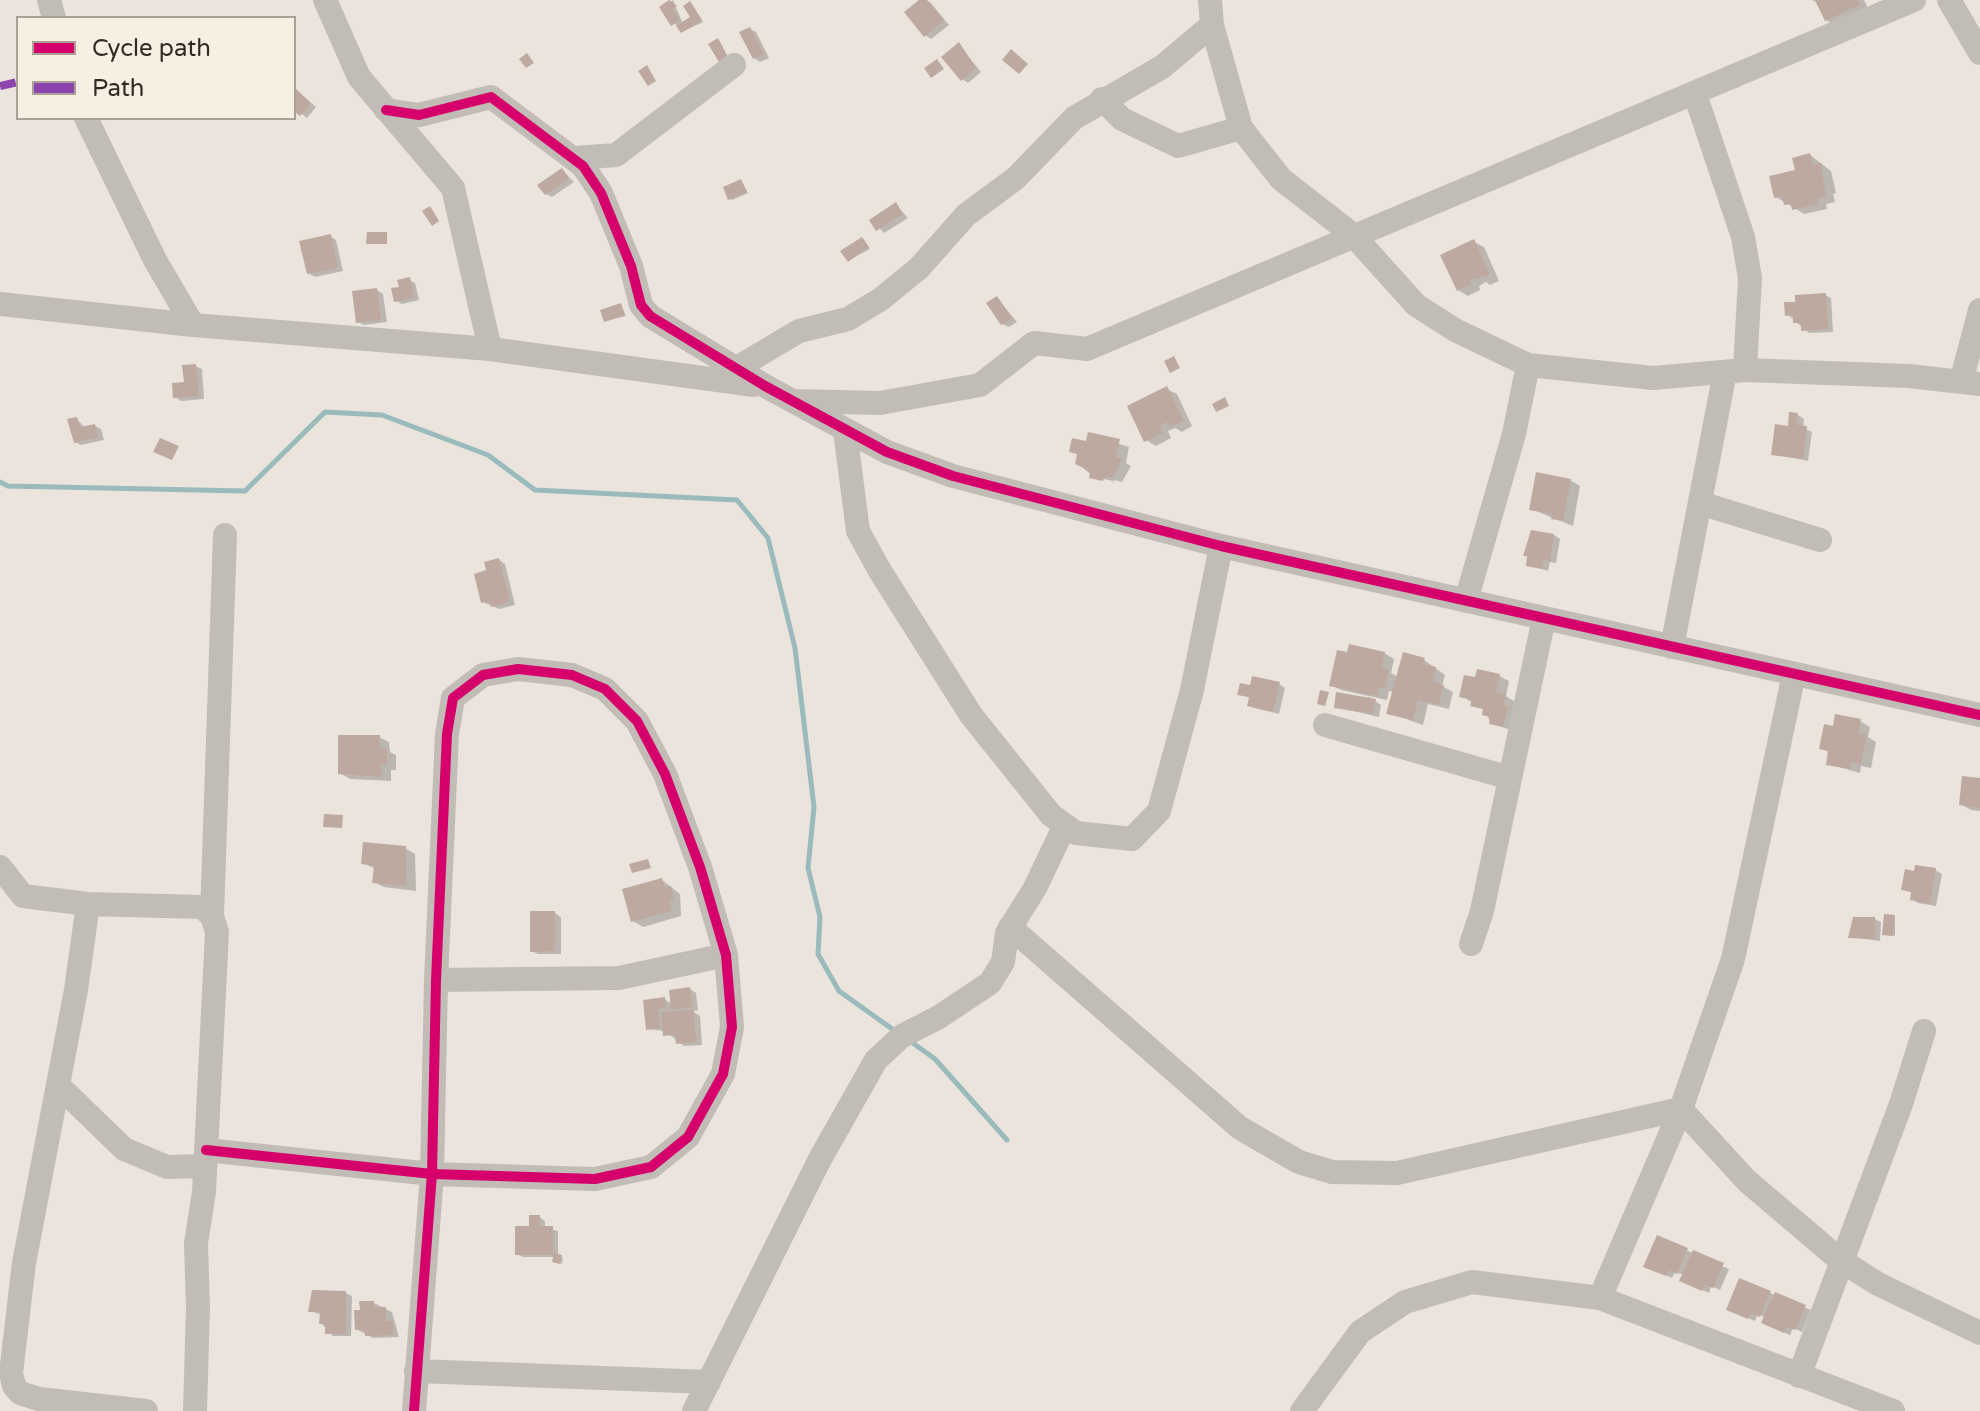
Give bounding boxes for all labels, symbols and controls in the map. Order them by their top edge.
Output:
legend [16,16,296,120]
text: Cycle path [92,34,211,63]
text: Path [92,74,145,103]

